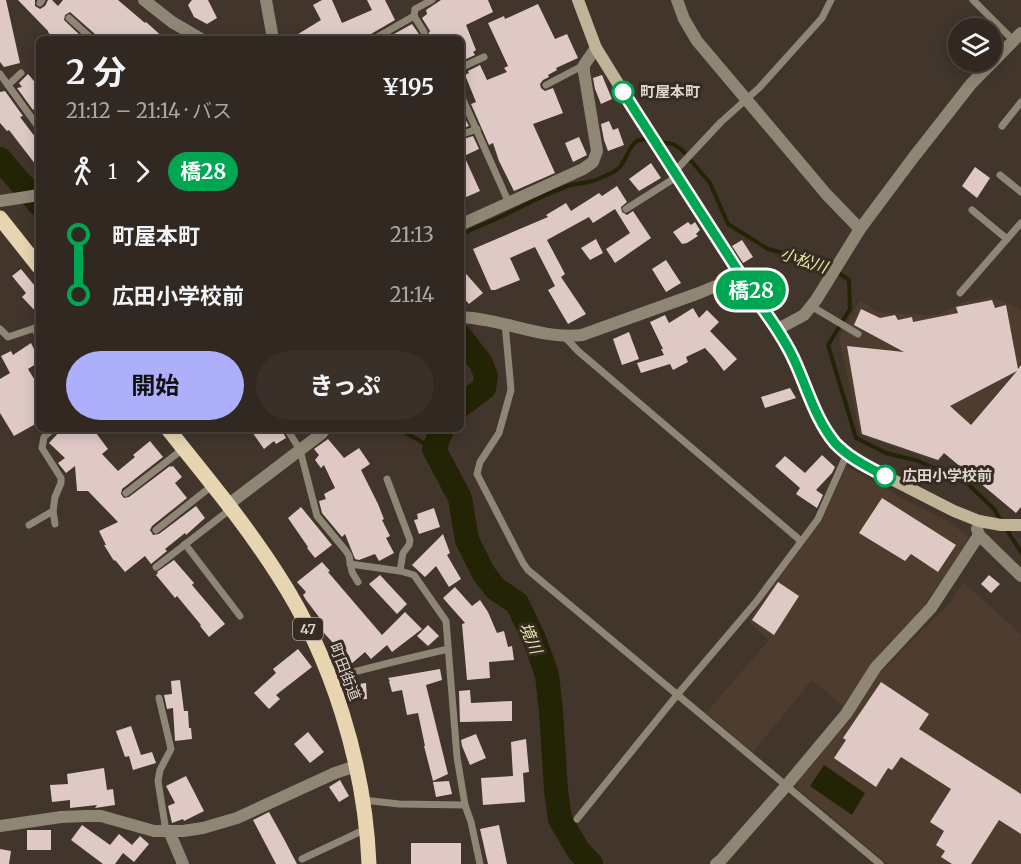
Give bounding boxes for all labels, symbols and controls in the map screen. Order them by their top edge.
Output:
map controls [948,18,1002,72]
button: layers [948,18,1002,72]
text: 2 分 [66,52,126,93]
text: ¥195 [382,73,434,101]
marker: 町屋本町 [612,81,634,103]
place label: 町屋本町 [640,82,700,101]
text: 21:12 – 21:14 · バス [66,98,232,123]
icon: walk [66,155,99,188]
icon: forward [126,155,159,188]
text: 橋28 [180,158,226,185]
text: 1 [108,159,117,184]
text: 町屋本町 [112,222,200,250]
text: 21:13 [390,222,434,247]
water label: 小松川 [778,243,832,278]
line badge: 橋28 [716,270,786,310]
text: 橋28 [728,277,774,304]
text: 広田小学校前 [112,282,244,310]
text: 21:14 [390,282,434,307]
button: 開始 [66,351,244,420]
button: きっぷ [256,351,434,420]
marker: 広田小学校前 [874,465,896,487]
place label: 広田小学校前 [902,466,992,485]
road number: 47 [293,618,323,640]
water label: 境川 [516,619,547,658]
street label: 町田街道 [326,640,365,703]

